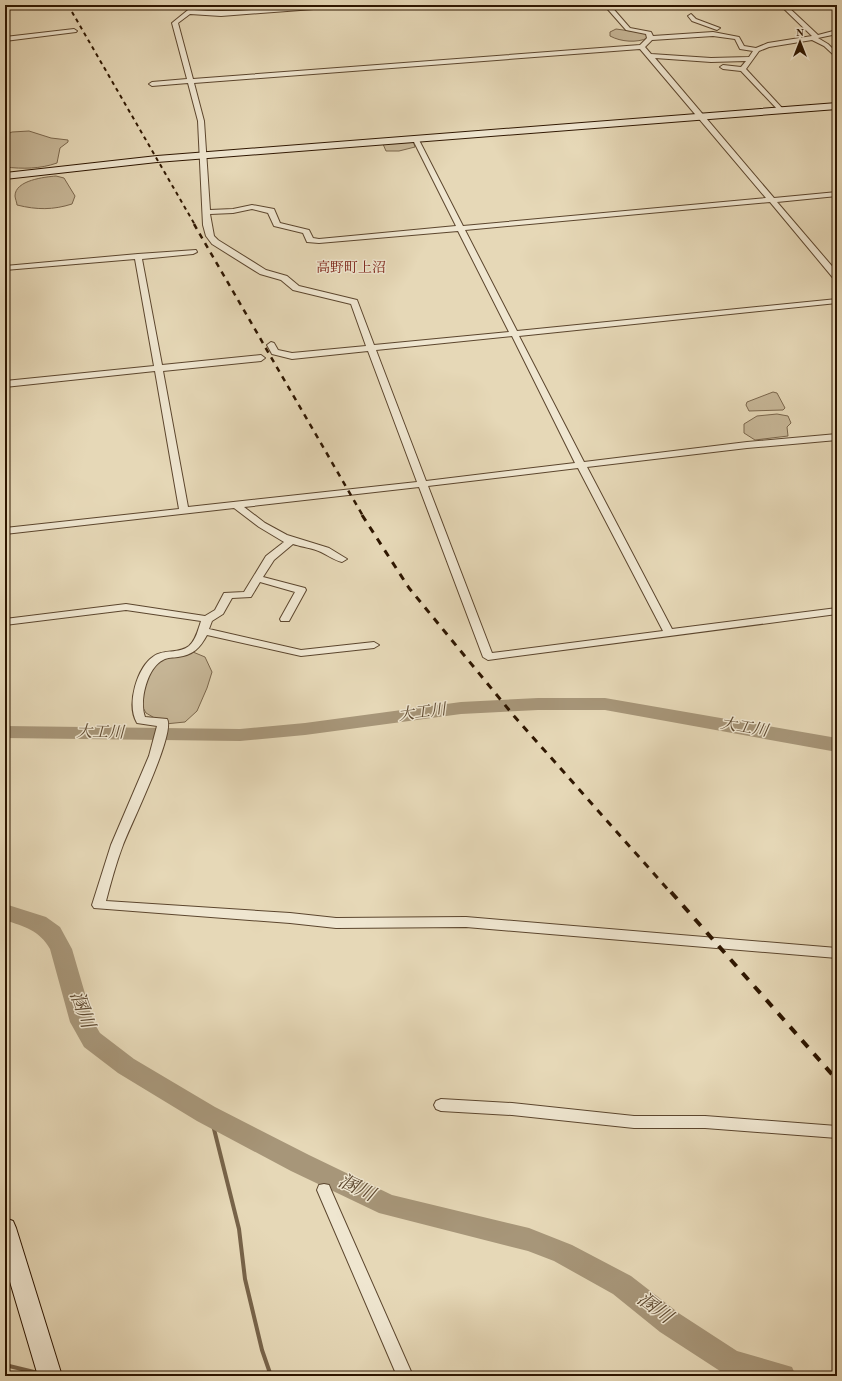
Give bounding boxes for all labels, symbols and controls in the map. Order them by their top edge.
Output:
north arrow [780,22,820,62]
text: N [796,28,805,39]
district label: 高野町上沼 [316,260,386,275]
water label: 大工川 [397,700,449,724]
water label: 大工川 [719,714,771,740]
water label: 大工川 [76,723,126,741]
water label: 溷川 [66,988,99,1033]
water label: 溷川 [335,1170,380,1207]
water label: 溷川 [633,1288,678,1329]

